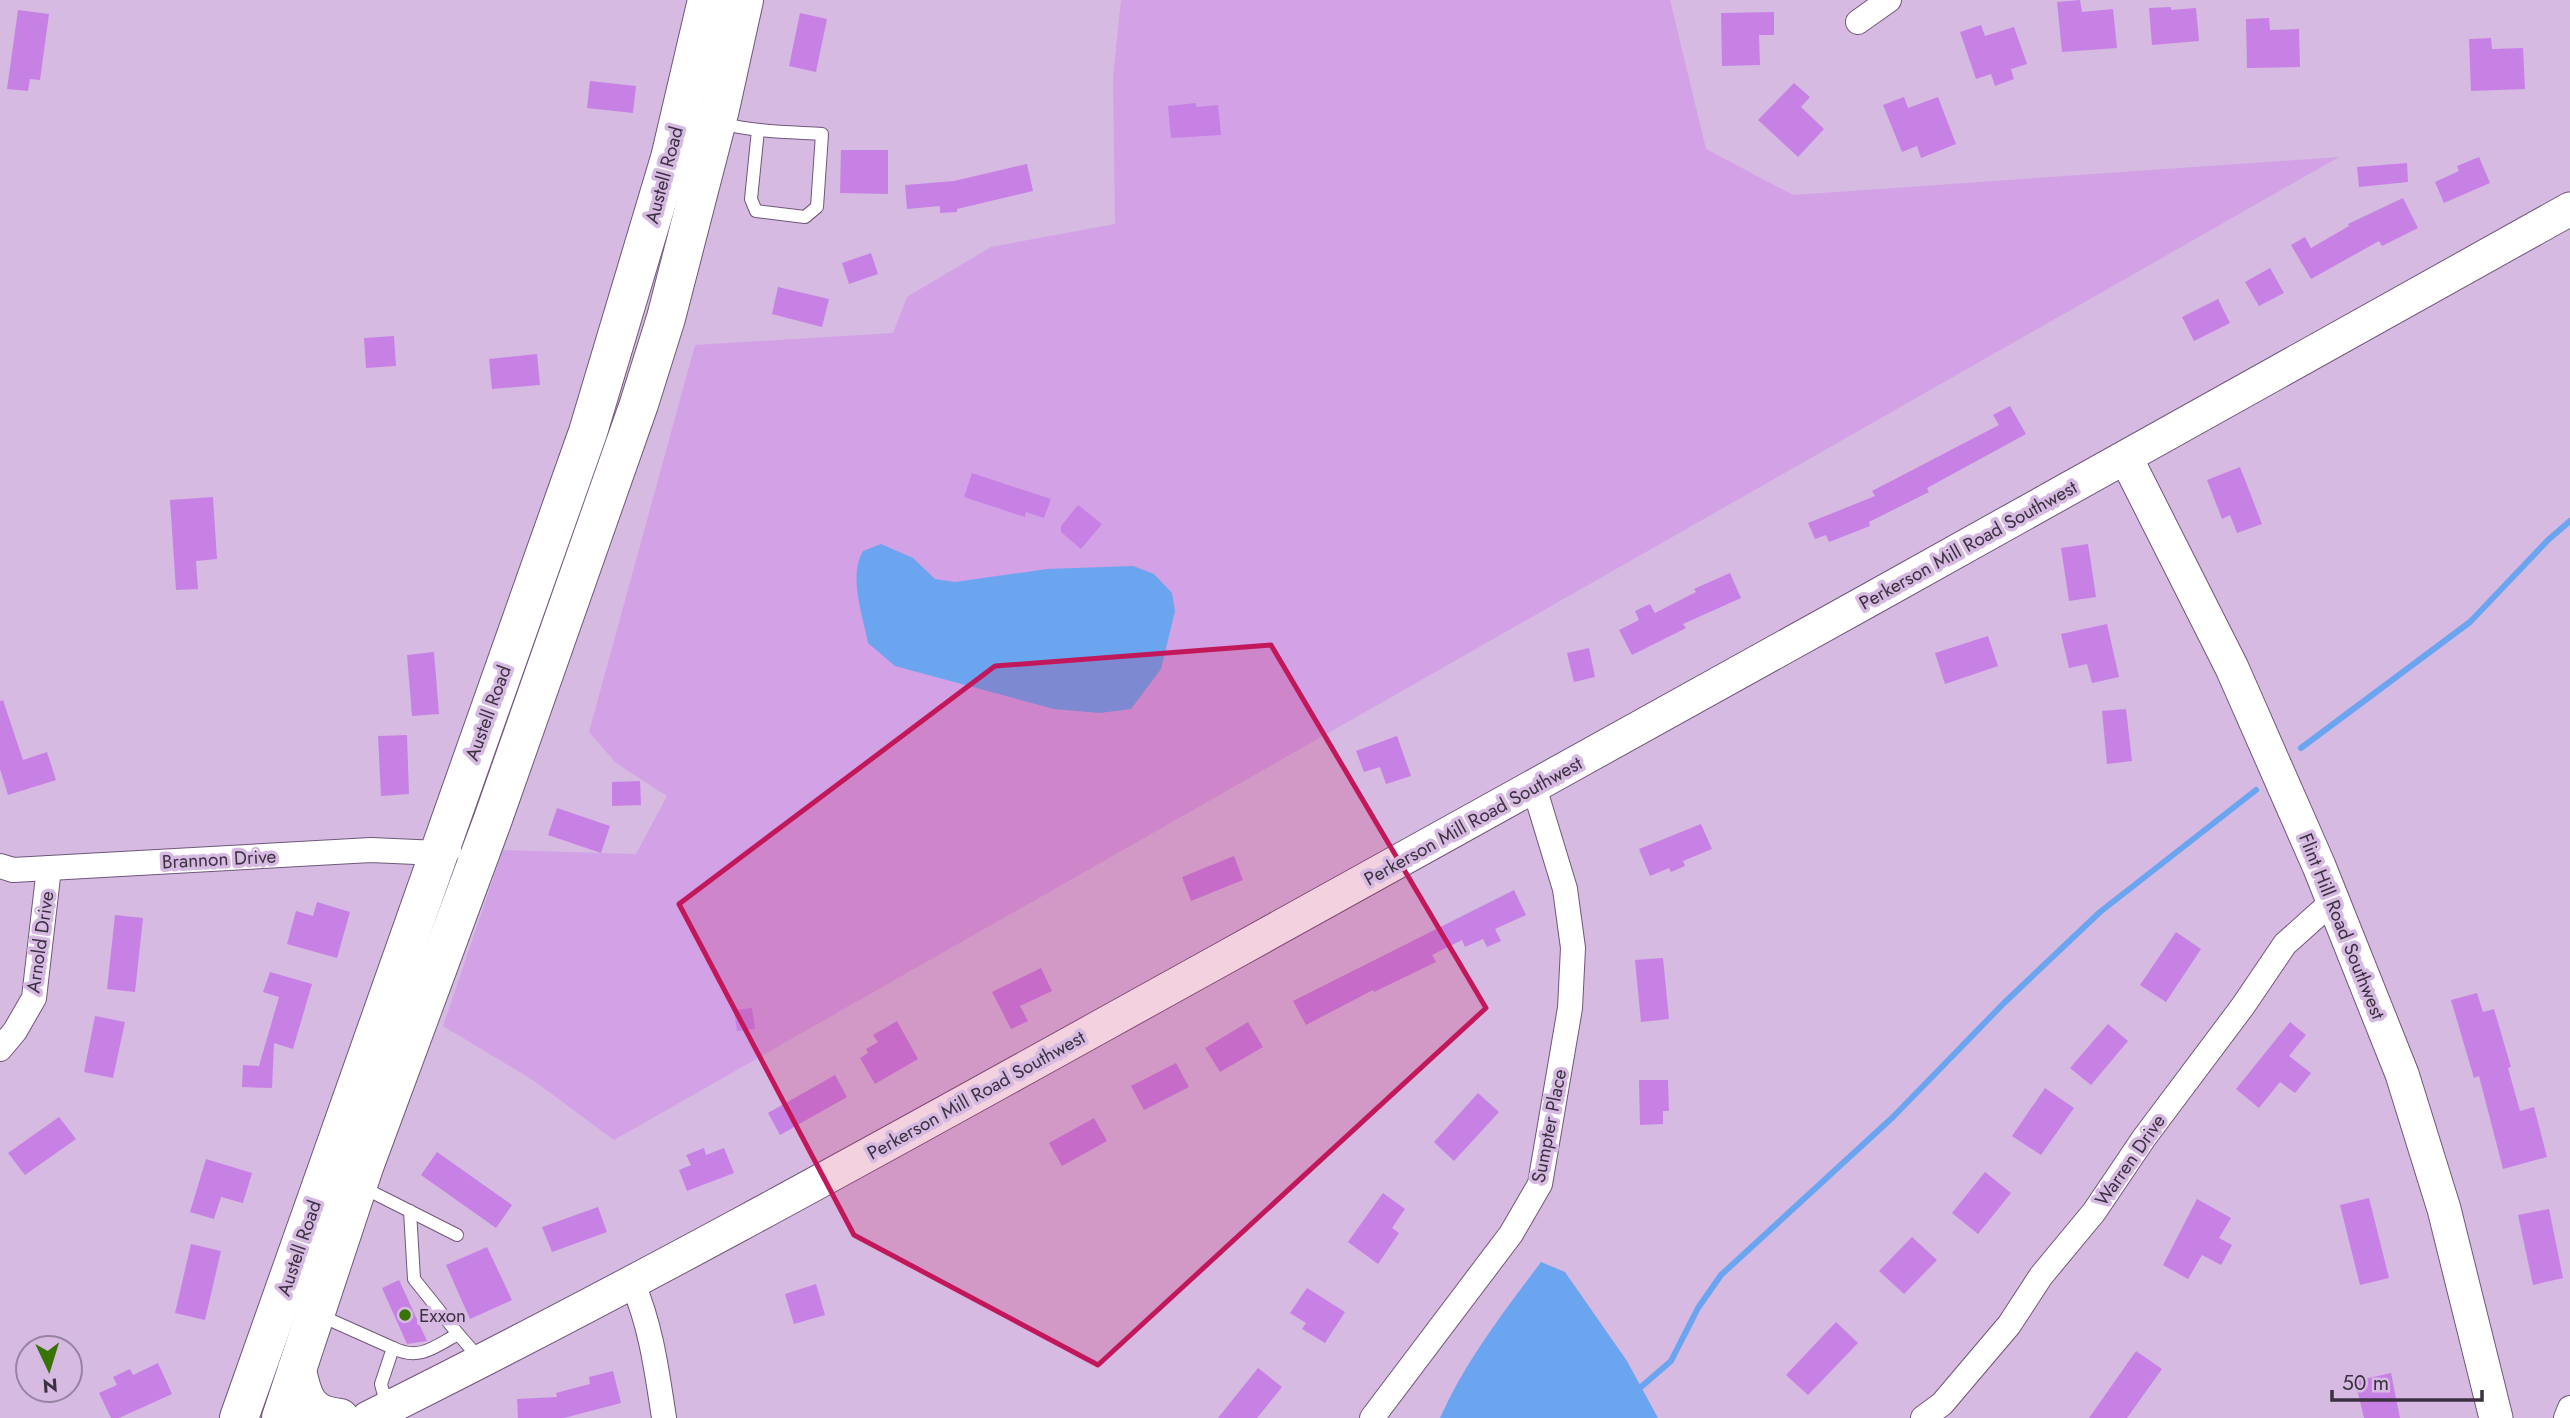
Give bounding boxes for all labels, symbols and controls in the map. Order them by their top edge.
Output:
street label: Austell Road [638,123,690,227]
street label: Perkerson Mill Road Southwest [1854,473,2082,616]
street label: Austell Road [458,662,518,764]
street label: Perkerson Mill Road Southwest [1359,749,1587,892]
street label: Flint Hill Road Southwest [2292,829,2392,1023]
street label: Brannon Drive [161,843,277,875]
street label: Arnold Drive [19,889,61,995]
street label: Perkerson Mill Road Southwest [862,1023,1090,1166]
street label: Sumpter Place [1525,1067,1573,1185]
street label: Warren Drive [2088,1108,2172,1211]
street label: Austell Road [270,1197,328,1299]
place label: Exxon [419,1302,466,1329]
marker: Exxon [397,1307,413,1323]
north arrow [14,1334,84,1404]
scale bar [2332,1358,2482,1402]
text: 50 m [2342,1368,2389,1398]
text: N [42,1371,59,1399]

